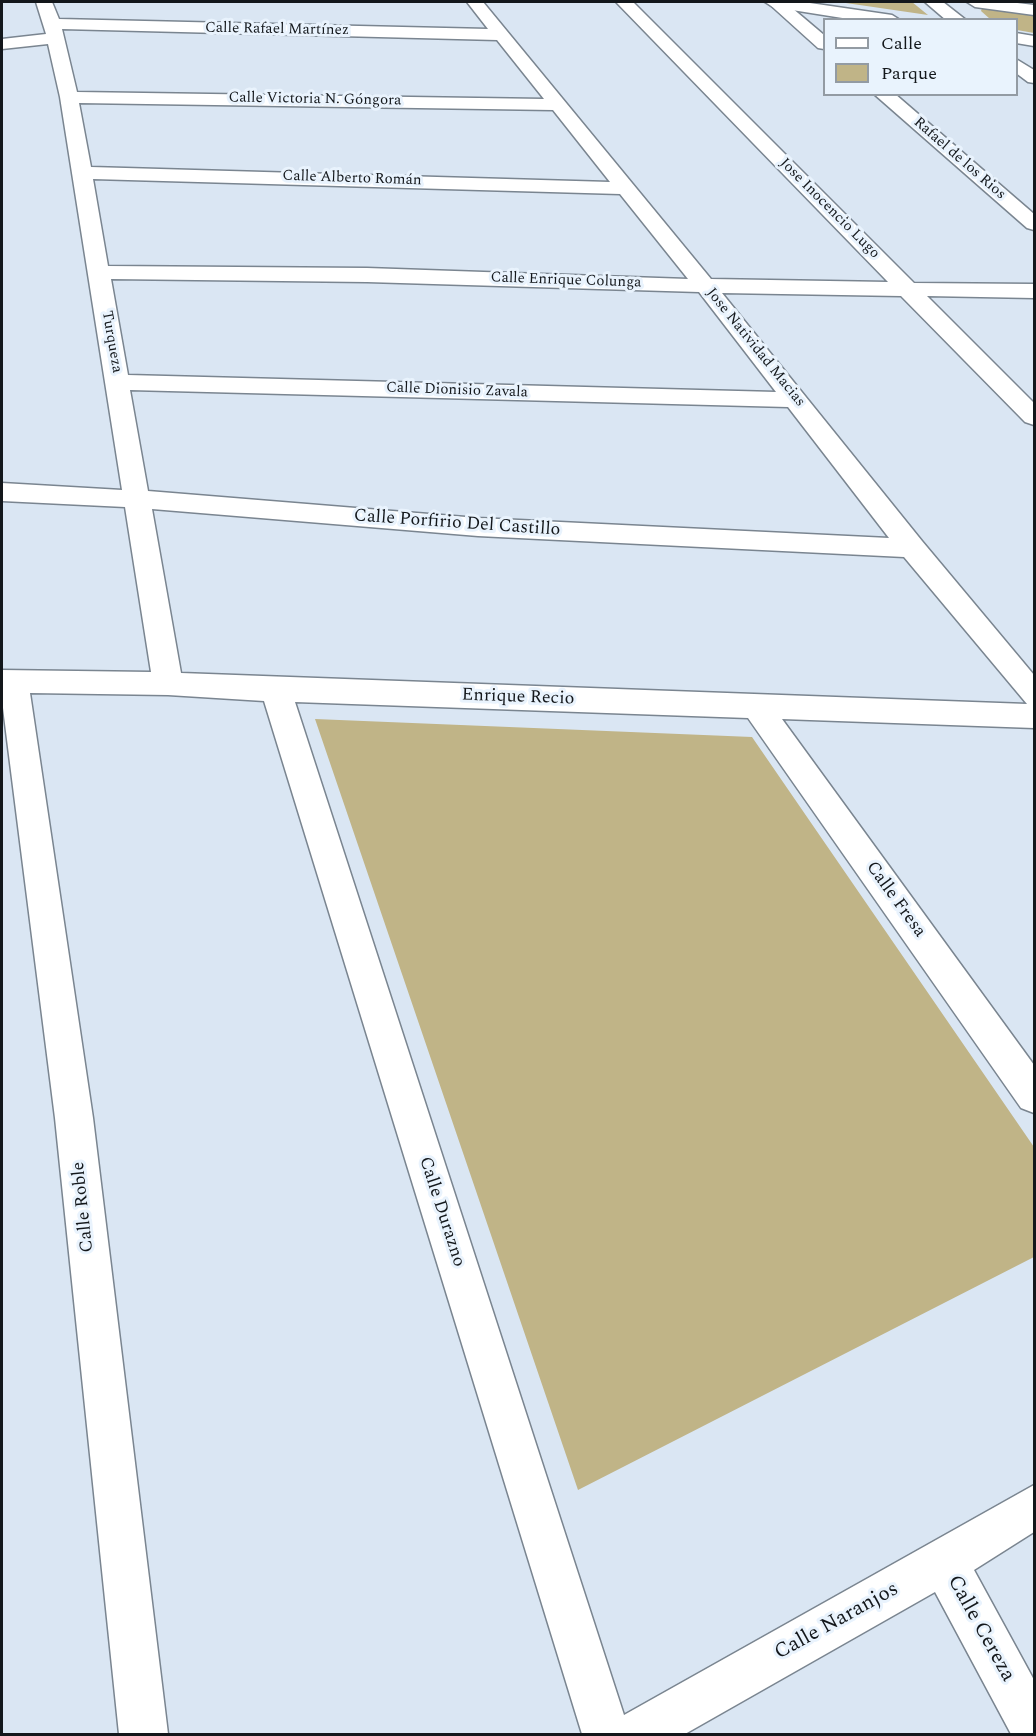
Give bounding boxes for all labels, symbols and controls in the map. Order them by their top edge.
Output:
legend [823,18,1018,96]
street label: Calle Rafael Martínez [205,20,349,40]
text: Calle [881,30,922,57]
text: Parque [881,60,937,87]
street label: Calle Victoria N. Góngora [228,89,402,111]
street label: Rafael de los Rios [909,114,1009,204]
street label: Jose Inocencio Lugo [775,155,883,263]
street label: Calle Alberto Román [282,168,422,190]
street label: Calle Enrique Colunga [490,269,642,293]
street label: Jose Natividad Macias [702,285,808,411]
street label: Turqueza [97,309,125,375]
street label: Calle Dionisio Zavala [386,380,528,402]
street label: Calle Porfirio Del Castillo [353,506,561,542]
street label: Enrique Recio [461,685,575,711]
street label: Calle Fresa [860,858,930,942]
street label: Calle Durazno [413,1154,469,1270]
street label: Calle Roble [68,1161,100,1253]
street label: Calle Cereza [941,1572,1019,1686]
street label: Calle Naranjos [771,1578,903,1666]

